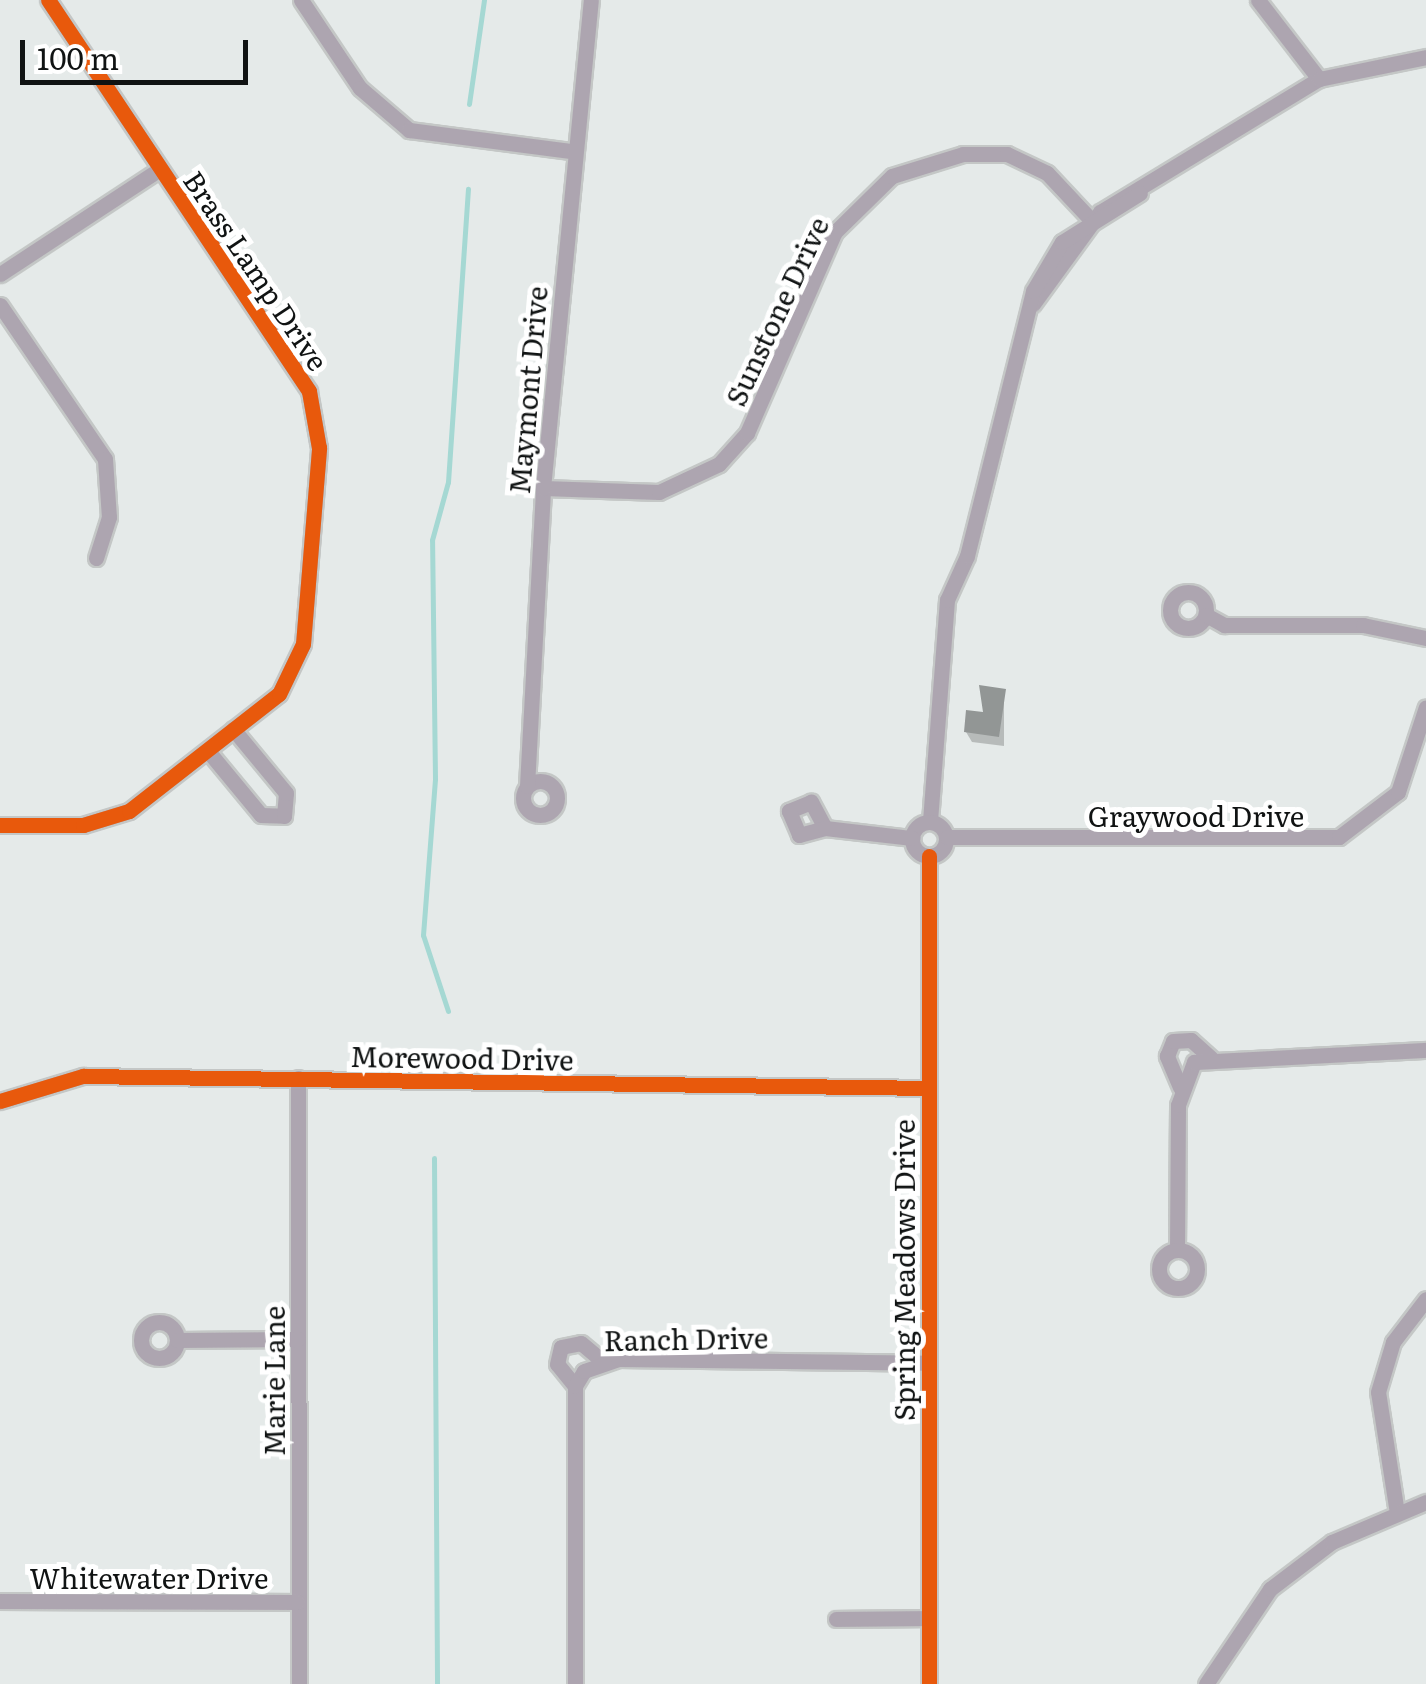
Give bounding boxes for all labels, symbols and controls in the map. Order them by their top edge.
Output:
scale bar [25,20,252,82]
text: 100 m [37,35,119,79]
street label: Brass Lamp Drive [178,164,336,376]
street label: Sunstone Drive [718,211,834,411]
street label: Maymont Drive [501,285,553,495]
street label: Graywood Drive [1088,798,1304,832]
street label: Morewood Drive [350,1038,574,1076]
street label: Spring Meadows Drive [886,1119,920,1421]
street label: Marie Lane [256,1306,290,1456]
street label: Ranch Drive [603,1320,769,1356]
street label: Whitewater Drive [30,1560,268,1594]

